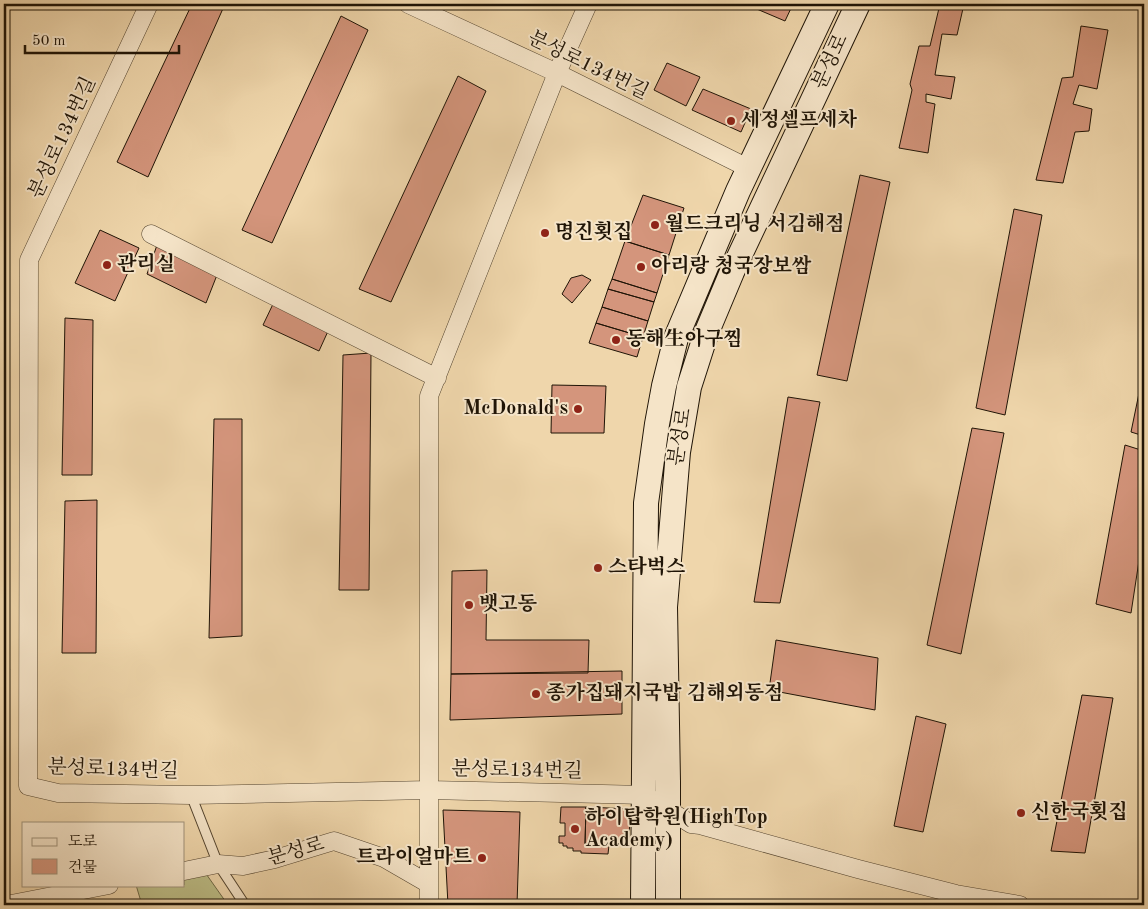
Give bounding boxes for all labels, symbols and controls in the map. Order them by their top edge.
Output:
scale bar [25,22,179,54]
street label: 분성로134번길 [525,26,653,104]
street label: 분성로 [807,30,852,92]
text: 50 m [32,34,66,49]
street label: 분성로134번길 [23,73,100,202]
place label: 세정셀프세차 [741,108,858,131]
marker: 세정셀프세차 [725,115,737,127]
place label: 월드크리닝 서김해점 [665,212,844,235]
marker: 월드크리닝 서김해점 [649,219,661,231]
place label: 명진횟집 [555,220,632,243]
marker: 명진횟집 [539,227,551,239]
place label: 관리실 [117,252,175,275]
place label: 아리랑 청국장보쌈 [651,254,812,277]
marker: 관리실 [101,259,113,271]
marker: 아리랑 청국장보쌈 [635,261,647,273]
place label: 동해生아구찜 [626,327,743,350]
marker: 동해生아구찜 [610,334,622,346]
place label: McDonald's [463,399,568,419]
marker: McDonald's [572,403,584,415]
street label: 분성로 [664,406,695,467]
place label: 스타벅스 [608,555,685,578]
marker: 스타벅스 [592,562,604,574]
place label: 뱃고동 [479,592,538,615]
marker: 뱃고동 [463,599,475,611]
place label: 종가집돼지국밥 김해외동점 [546,681,783,704]
marker: 종가집돼지국밥 김해외동점 [530,688,542,700]
street label: 분성로134번길 [47,755,179,782]
street label: 분성로134번길 [451,757,583,782]
place label: 신한국횟집 [1031,800,1128,823]
place label: 하이탑학원(HighTop Academy) [585,805,768,851]
marker: 신한국횟집 [1015,807,1027,819]
legend [22,822,185,886]
marker: 하이탑학원(HighTop Academy) [569,823,581,835]
street label: 분성로 [265,832,327,870]
text: 도로 [68,834,97,850]
place label: 트라이얼마트 [356,845,472,868]
marker: 트라이얼마트 [476,852,488,864]
text: 건물 [68,859,97,876]

